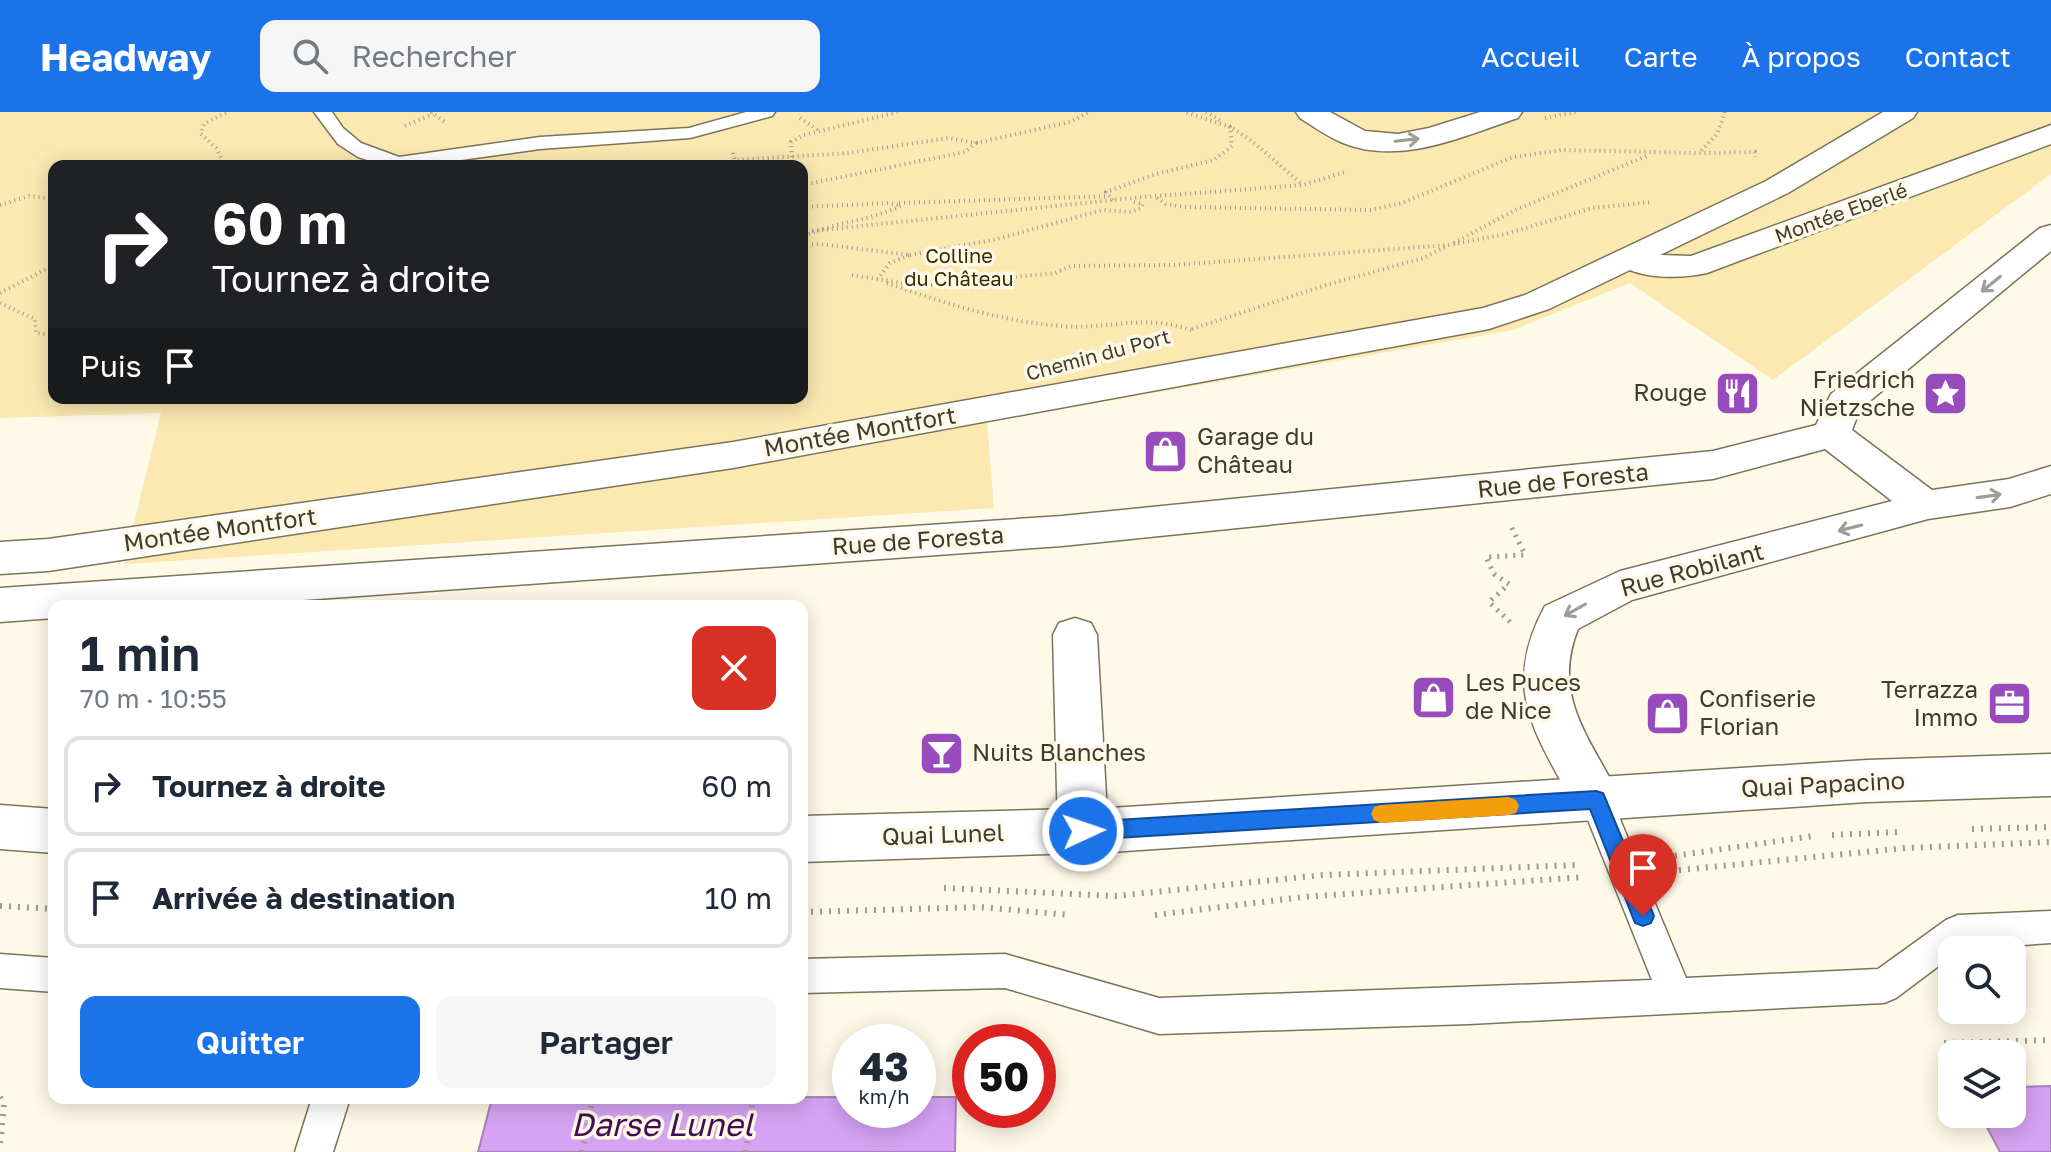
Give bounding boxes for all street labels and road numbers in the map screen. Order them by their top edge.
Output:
street label: Montée Eberlé [1771,177,1910,247]
street label: Chemin du Port [1023,323,1173,385]
street label: Montée Montfort [761,399,958,462]
street label: Rue de Foresta [1476,456,1650,503]
street label: Montée Montfort [121,501,318,556]
street label: Rue de Foresta [831,519,1005,560]
street label: Rue Robilant [1617,535,1767,602]
street label: Quai Papacino [1740,765,1906,802]
street label: Quai Lunel [881,817,1005,850]

